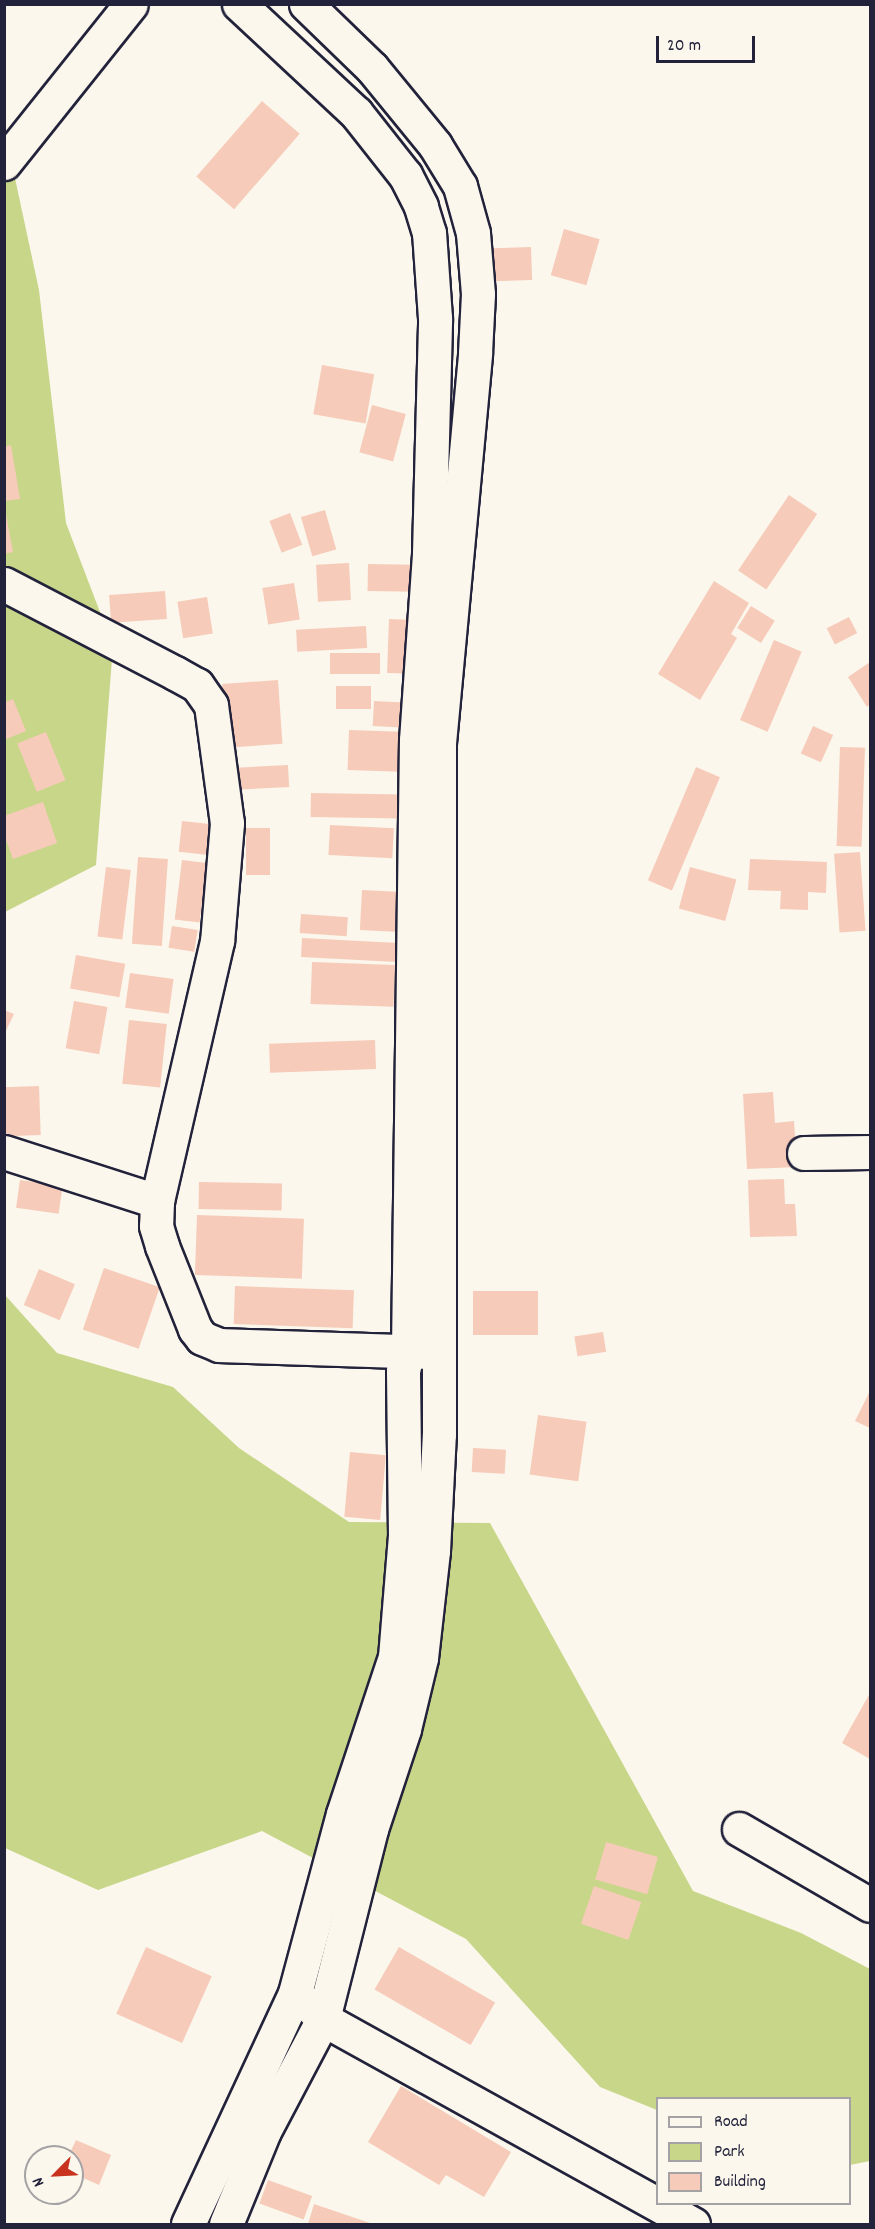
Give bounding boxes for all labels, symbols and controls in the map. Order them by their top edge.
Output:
scale bar [659,24,758,62]
text: 20 m [667,34,701,59]
legend [656,2097,851,2205]
text: Road [714,2110,748,2135]
text: Park [714,2140,745,2165]
north arrow [24,2145,84,2205]
text: Building [714,2170,766,2195]
text: N [27,2173,51,2190]

